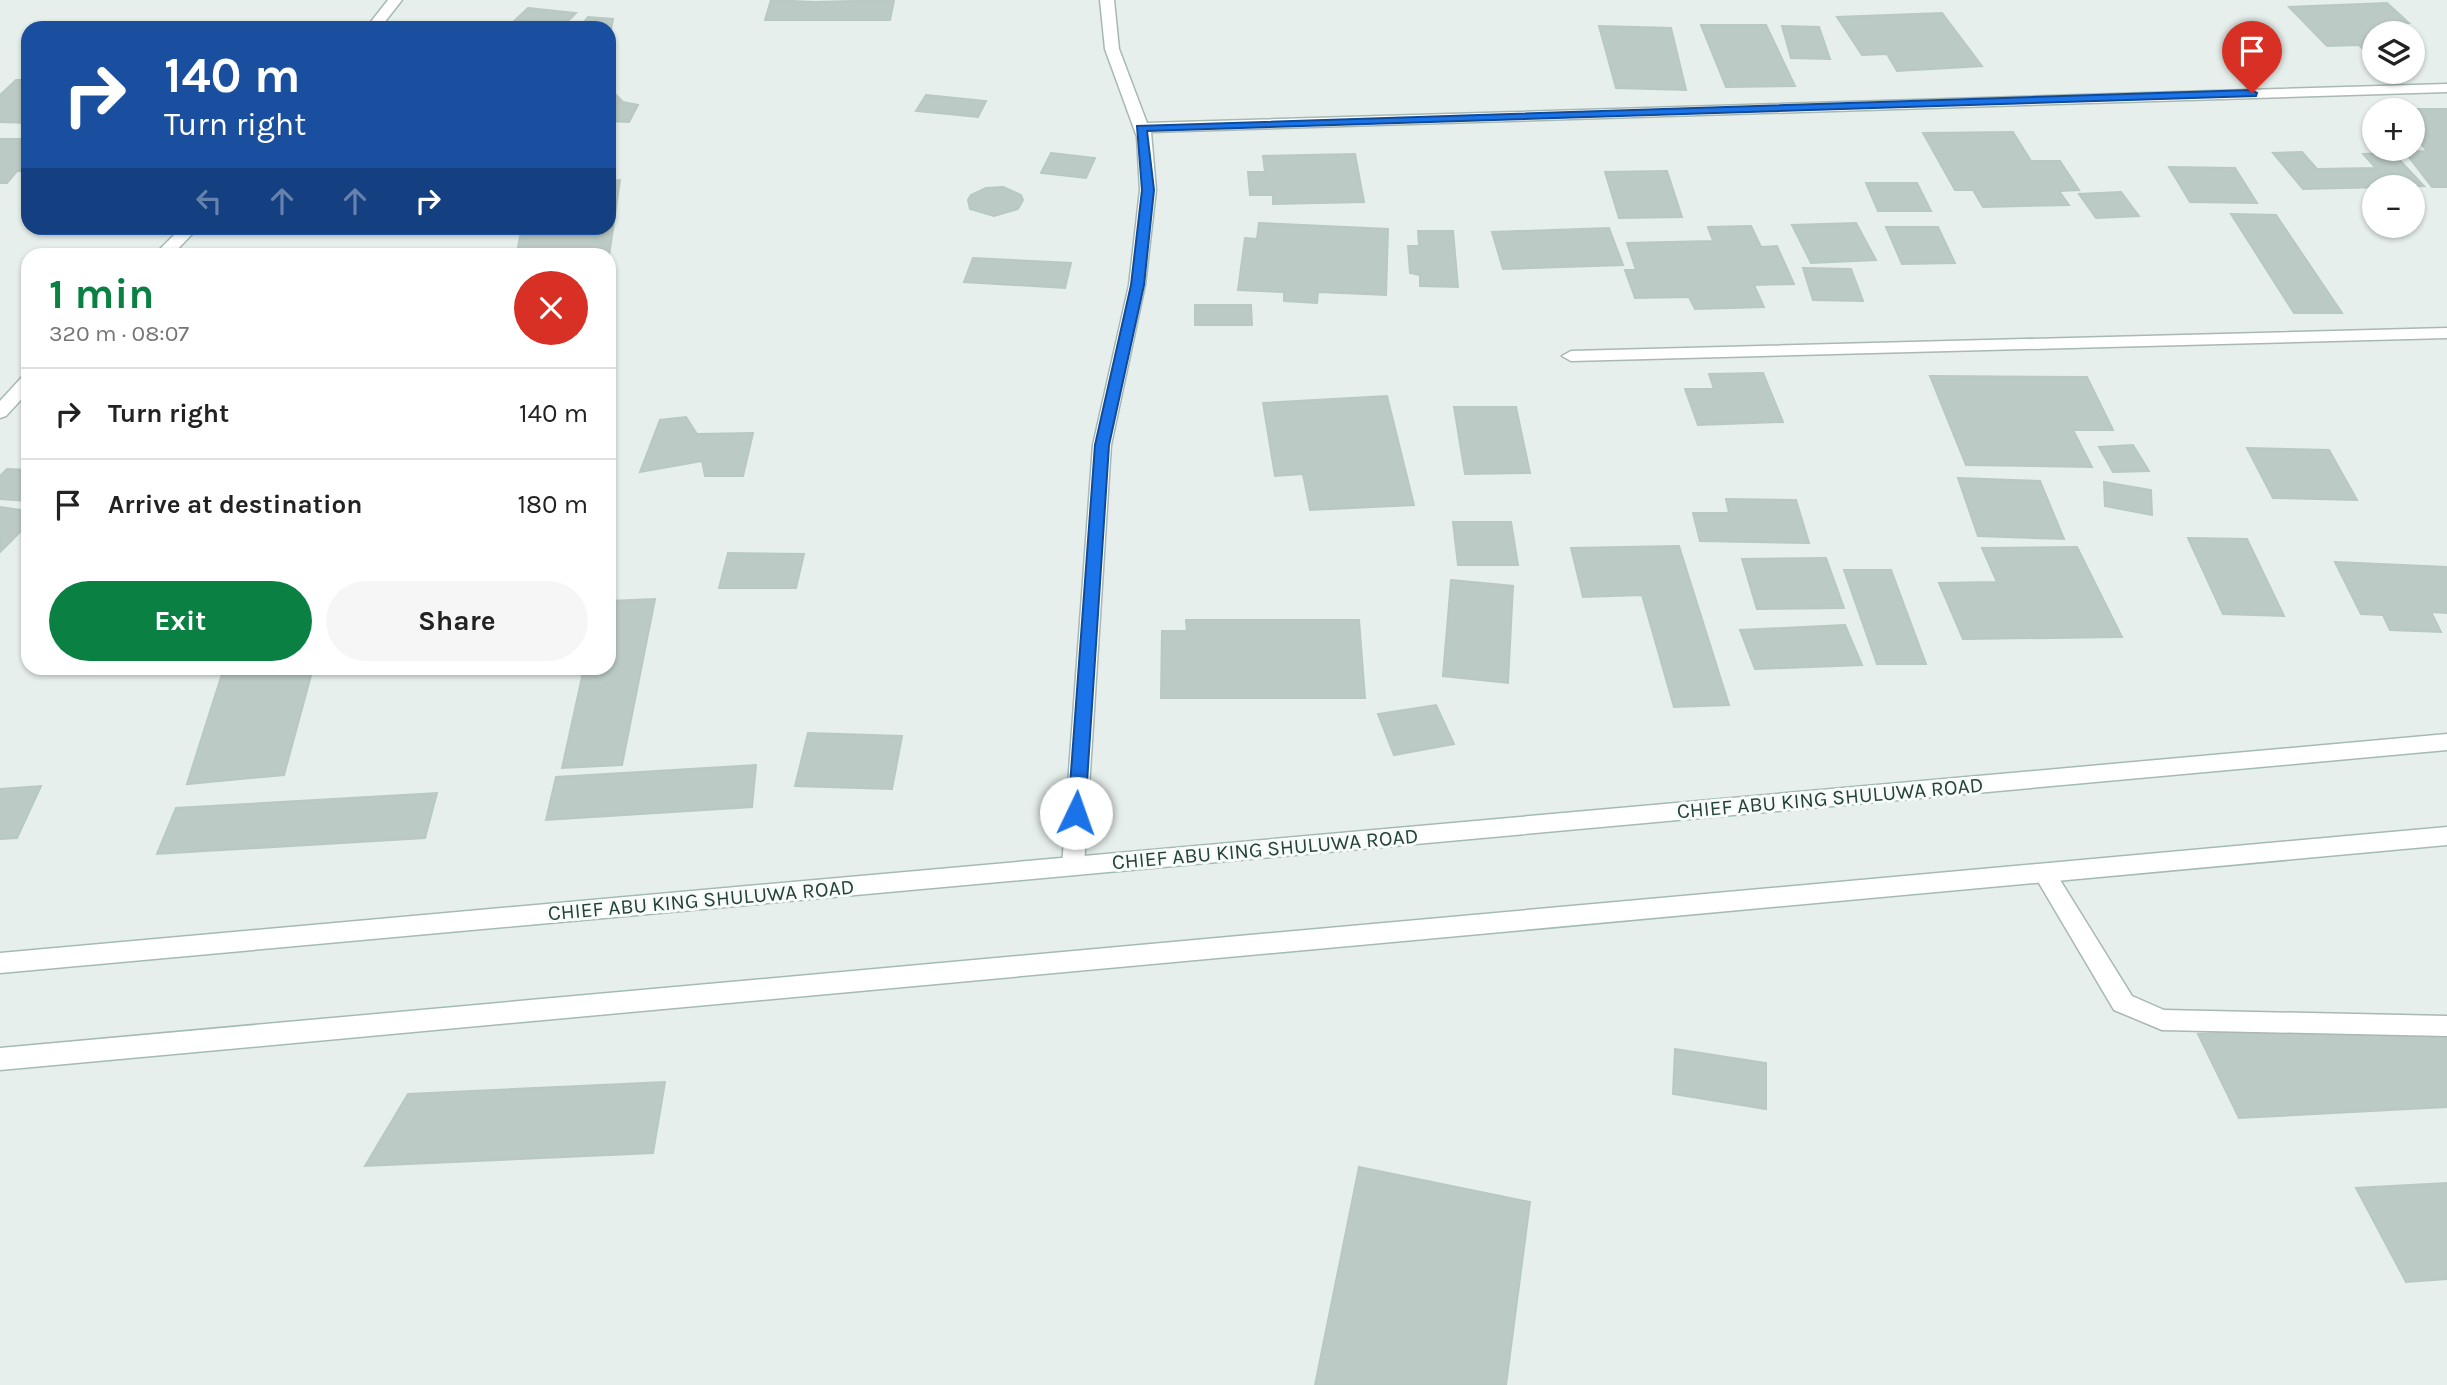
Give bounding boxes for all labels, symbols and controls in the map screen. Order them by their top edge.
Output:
pin [2222,21,2282,93]
map controls [2362,21,2425,238]
button: layers [2362,21,2425,84]
icon: arrive [2233,32,2271,70]
text: 140 m [164,47,301,104]
icon: right [49,49,140,140]
button: + [2362,98,2425,161]
text: Turn right [164,106,306,143]
button: − [2362,175,2425,238]
icon: left [190,182,228,220]
icon: ahead [263,182,301,220]
icon: ahead [336,182,374,220]
icon: right [409,182,447,220]
text: 1 min [49,269,154,319]
button: close [514,271,588,345]
text: 320 m · 08:07 [49,320,189,347]
icon: right [49,395,87,433]
text: Turn right [108,398,229,429]
text: 140 m [519,398,588,429]
icon: arrive [49,486,87,524]
text: Arrive at destination [108,489,362,520]
text: 180 m [518,489,588,520]
button: Exit [49,581,312,661]
button: Share [326,581,588,661]
street label: CHIEF ABU KING SHULUWA ROAD [1676,773,1984,823]
position arrow [1039,776,1113,850]
street label: CHIEF ABU KING SHULUWA ROAD [1111,824,1419,874]
street label: CHIEF ABU KING SHULUWA ROAD [547,875,855,925]

